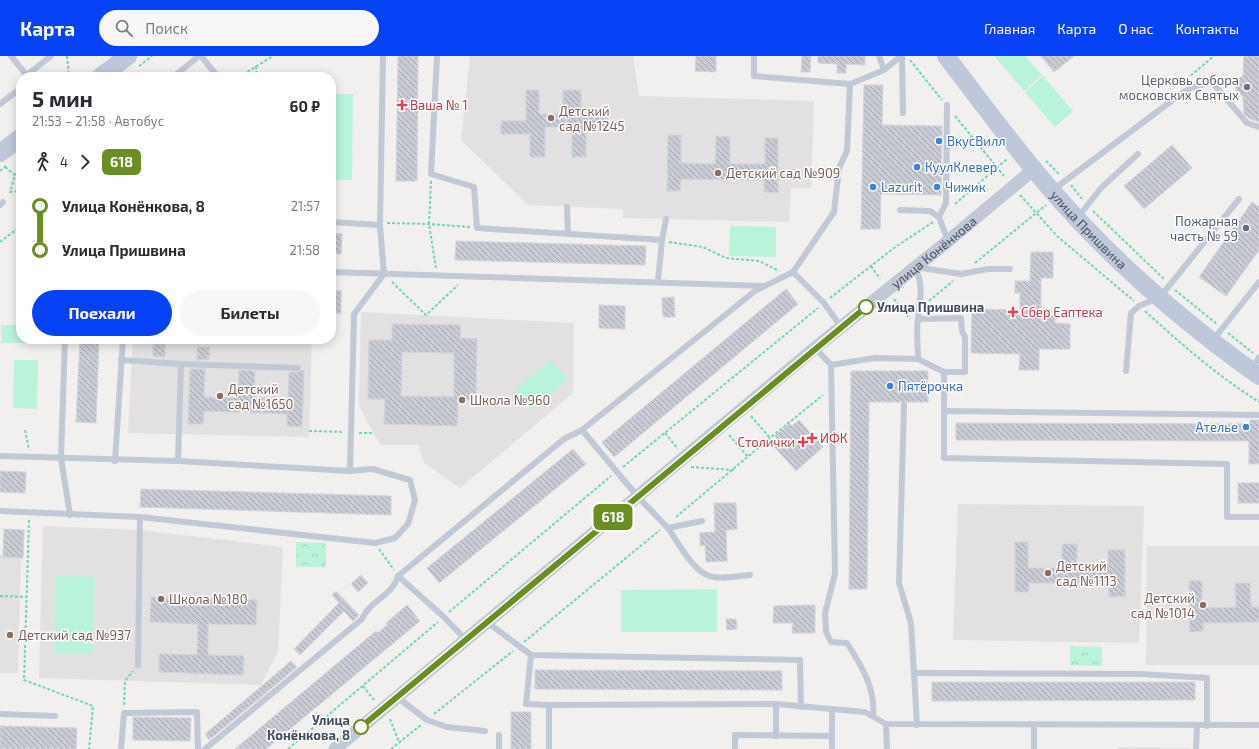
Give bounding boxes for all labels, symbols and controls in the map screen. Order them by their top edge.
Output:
search box [99,10,379,46]
text: Карта [20,17,75,40]
icon: search [113,17,135,39]
text: Поиск [145,19,188,37]
text: Главная [984,20,1035,37]
text: Карта [1057,20,1096,37]
text: О нас [1118,20,1154,37]
text: Контакты [1176,20,1239,37]
place label: Церковь собора московских Святых [1119,72,1239,103]
marker: Церковь собора московских Святых [1242,82,1252,92]
text: 5 мин [32,85,93,111]
text: 60 ₽ [290,97,320,115]
place label: Ваша № 1 [410,97,468,113]
marker: Ваша № 1 [397,100,407,110]
place label: Детский сад №1245 [559,103,624,134]
text: 21:53 – 21:58 · Автобус [32,113,164,129]
marker: Детский сад №1245 [546,113,556,123]
place label: ВкусВилл [947,133,1006,149]
marker: ВкусВилл [934,136,944,146]
icon: walk [32,151,54,173]
icon: forward [74,151,96,173]
text: 618 [110,153,133,170]
text: 4 [60,154,68,170]
place label: КуулКлевер [925,159,997,175]
marker: КуулКлевер [912,162,922,172]
place label: Детский сад №909 [726,165,840,181]
marker: Детский сад №909 [713,168,723,178]
place label: Lazurit [881,179,922,195]
place label: Чижик [945,179,986,195]
marker: Lazurit [868,182,878,192]
marker: Чижик [932,182,942,192]
street label: улица Пришвина [1047,187,1130,272]
text: Улица Конёнкова, 8 [62,197,205,215]
text: 21:57 [291,198,320,214]
street label: улица Конёнкова [888,213,980,292]
place label: Пожарная часть № 59 [1170,213,1238,244]
marker: Пожарная часть № 59 [1241,223,1251,233]
text: Улица Пришвина [62,241,186,259]
text: 21:58 [290,242,320,258]
button: Поехали [32,290,172,336]
button: Билеты [180,290,320,336]
marker: Улица Пришвина [858,299,874,315]
place label: Улица Пришвина [877,299,984,315]
place label: Сбер Еаптека [1021,304,1103,320]
marker: Сбер Еаптека [1008,307,1018,317]
place label: Пятёрочка [898,378,963,394]
place label: Детский сад №1650 [228,381,293,412]
marker: Пятёрочка [885,381,895,391]
marker: Детский сад №1650 [215,391,225,401]
place label: Школа №960 [470,392,550,408]
marker: Школа №960 [457,395,467,405]
place label: Ателье [1196,419,1238,435]
marker: Ателье [1241,422,1251,432]
place label: ИФК [820,430,848,446]
marker: ИФК [807,433,817,443]
place label: Столички [738,434,795,450]
marker: Столички [798,437,808,447]
line badge: 618 [590,504,636,530]
text: 618 [601,508,625,525]
place label: Детский сад №1113 [1056,558,1117,589]
marker: Детский сад №1113 [1043,568,1053,578]
place label: Детский сад №1014 [1131,590,1195,621]
place label: Школа №180 [169,591,247,607]
marker: Школа №180 [156,594,166,604]
marker: Детский сад №1014 [1198,600,1208,610]
place label: Детский сад №937 [18,627,131,643]
marker: Детский сад №937 [5,630,15,640]
place label: Улица Конёнкова, 8 [267,712,350,743]
marker: Улица Конёнкова, 8 [353,719,369,735]

